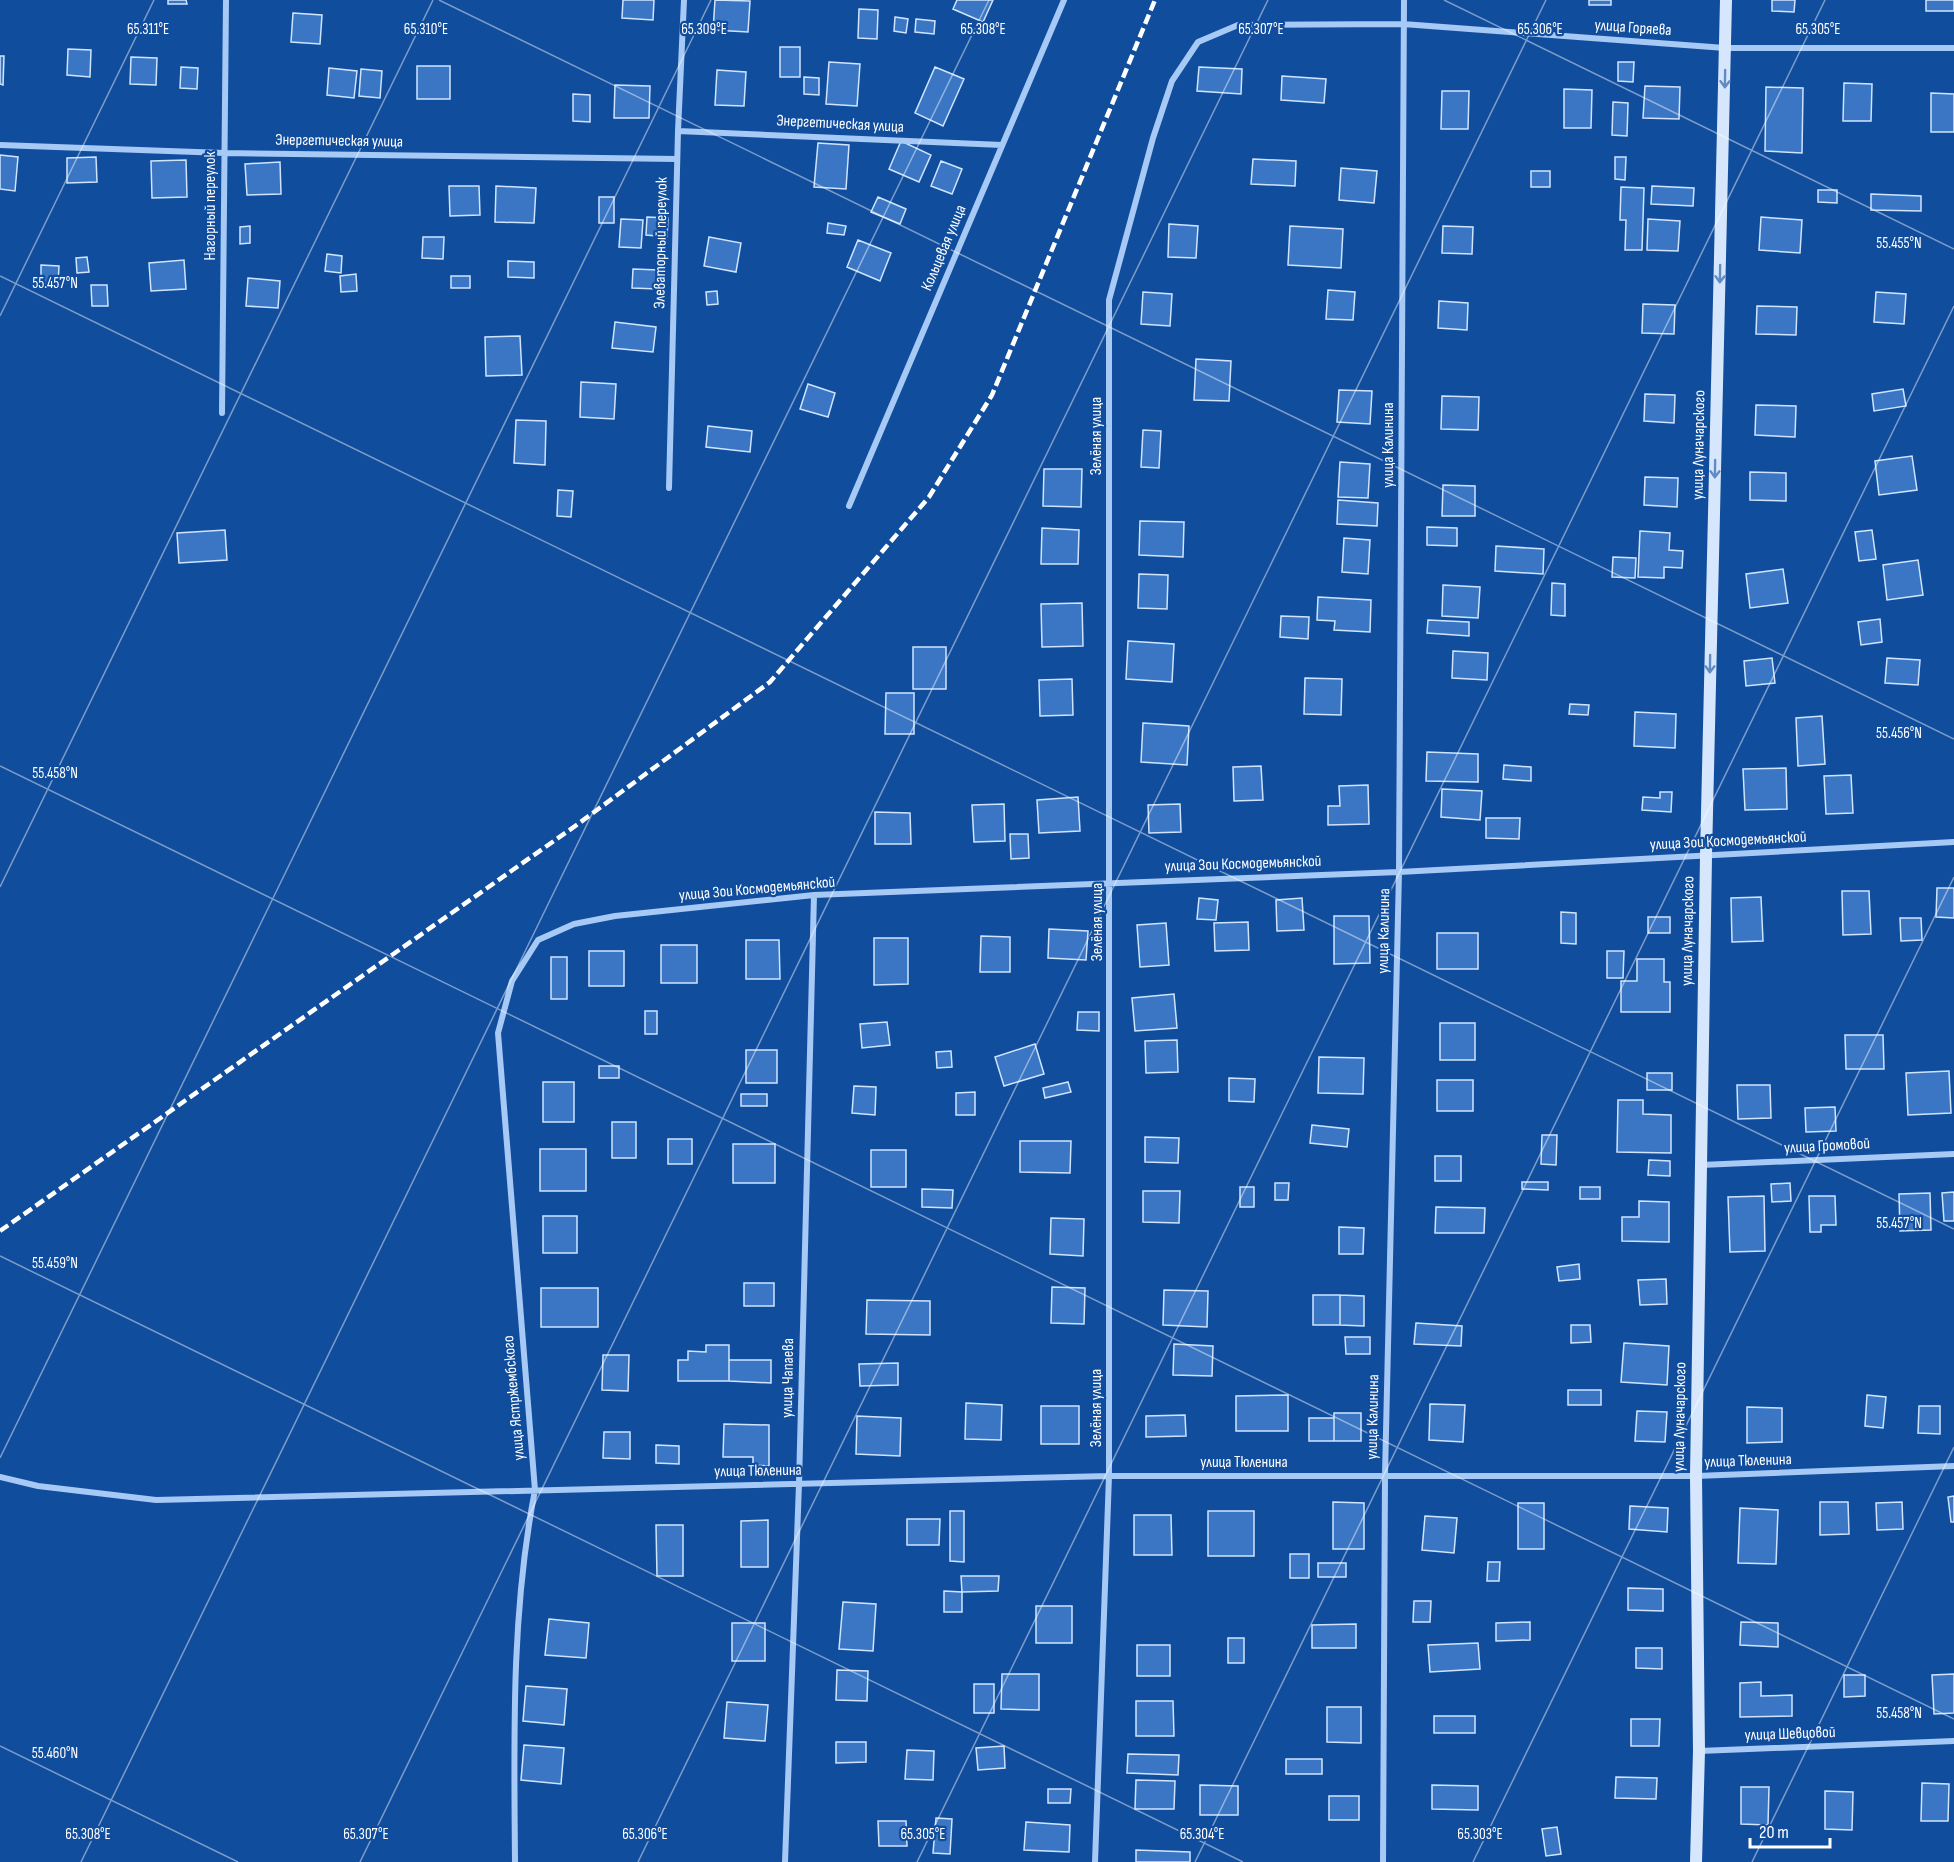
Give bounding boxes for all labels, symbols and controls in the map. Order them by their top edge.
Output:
street label: улица Горяева [1594,16,1672,40]
text: 65.311°E [127,20,169,39]
text: 65.310°E [404,20,448,39]
text: 65.309°E [681,20,727,39]
text: 65.308°E [960,20,1006,39]
text: 65.307°E [1238,20,1284,39]
text: 65.306°E [1517,20,1563,39]
text: 65.305°E [1795,20,1841,39]
one-way arrow [1719,69,1730,89]
street label: Энергетическая улица [776,111,904,137]
street label: Энергетическая улица [275,130,403,152]
street label: Нагорный переулок [201,150,220,261]
street label: Элеваторный переулок [650,176,672,309]
street label: Кольцевая улица [917,202,971,294]
text: 55.455°N [1876,234,1922,253]
one-way arrow [1714,264,1726,284]
text: 55.457°N [32,274,78,293]
street label: улица Луначарского [1689,390,1709,500]
street label: Зелёная улица [1087,397,1106,475]
street label: улица Калинина [1379,402,1398,488]
one-way arrow [1709,459,1721,479]
one-way arrow [1705,654,1716,674]
text: 55.456°N [1876,724,1922,743]
text: 55.458°N [32,764,78,783]
street label: улица Зои Космодемьянской [1649,827,1807,855]
street label: улица Зои Космодемьянской [1164,852,1322,876]
street label: улица Зои Космодемьянской [678,873,836,905]
street label: улица Луначарского [1678,876,1698,986]
street label: Зелёная улица [1088,883,1107,961]
street label: улица Калинина [1374,888,1394,974]
street label: улица Громовой [1784,1134,1870,1158]
text: 55.457°N [1876,1214,1922,1233]
text: 55.459°N [32,1254,78,1273]
street label: улица Ястржембского [499,1335,529,1461]
street label: улица Чапаева [778,1338,798,1418]
street label: улица Луначарского [1670,1362,1690,1472]
street label: Зелёная улица [1087,1369,1106,1447]
street label: улица Калинина [1363,1374,1383,1460]
street label: улица Тюленина [1704,1450,1792,1472]
street label: улица Тюленина [1200,1453,1288,1472]
street label: улица Тюленина [714,1461,802,1481]
text: 55.458°N [1876,1704,1922,1723]
street label: улица Шевцовой [1744,1723,1836,1745]
text: 55.460°N [32,1744,78,1763]
scale bar [1750,1811,1830,1849]
text: 20 m [1759,1822,1789,1843]
text: 65.308°E [65,1825,111,1844]
text: 65.307°E [343,1825,389,1844]
text: 65.306°E [622,1825,668,1844]
text: 65.305°E [900,1825,946,1844]
text: 65.304°E [1180,1825,1224,1844]
text: 65.303°E [1457,1825,1503,1844]

